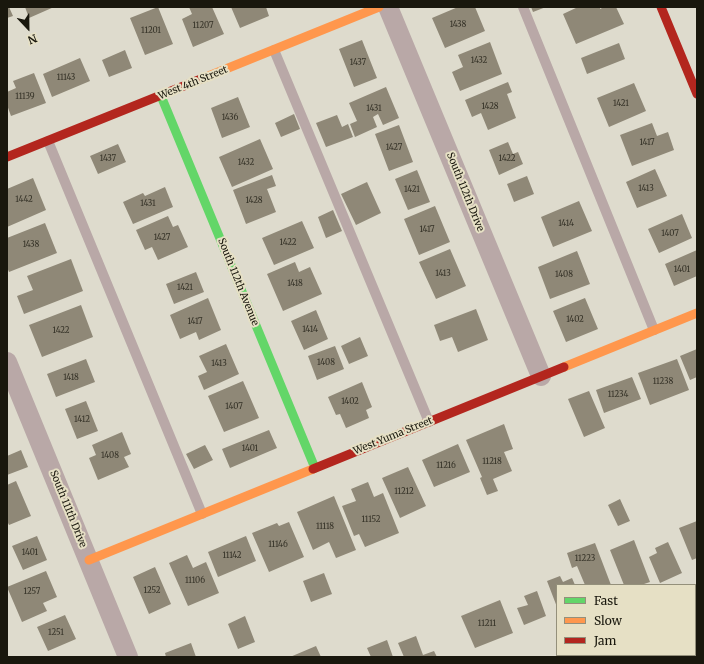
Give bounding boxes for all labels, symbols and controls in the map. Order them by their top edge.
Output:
north arrow [8,8,48,48]
house number: 1438 [450,20,466,30]
house number: 11207 [193,21,213,31]
house number: 11201 [141,26,161,36]
text: N [26,31,39,47]
house number: 1432 [471,56,487,66]
house number: 1437 [350,58,366,68]
street label: West 4th Street [157,64,229,102]
house number: 11143 [57,73,75,83]
house number: 11139 [15,92,35,102]
house number: 1421 [613,99,629,109]
house number: 1428 [481,102,499,112]
house number: 1431 [366,104,382,114]
house number: 1436 [222,113,238,123]
house number: 1417 [639,138,655,148]
house number: 1427 [386,143,402,153]
street label: South 112th Drive [444,151,486,233]
house number: 1437 [100,154,116,164]
house number: 1422 [498,154,516,164]
house number: 1432 [238,158,254,168]
house number: 1413 [638,184,654,194]
house number: 1421 [404,185,420,195]
house number: 1442 [15,195,33,205]
house number: 1428 [245,196,263,206]
house number: 1431 [140,199,156,209]
house number: 1414 [558,219,574,229]
house number: 1417 [419,225,435,235]
house number: 1407 [661,229,679,239]
house number: 1427 [154,233,170,243]
street label: South 112th Avenue [215,237,261,327]
house number: 1422 [279,238,297,248]
house number: 1438 [23,240,39,250]
house number: 1401 [674,265,690,275]
house number: 1413 [435,269,451,279]
house number: 1408 [555,270,573,280]
house number: 1418 [287,279,303,289]
house number: 1421 [177,283,193,293]
house number: 1402 [566,315,584,325]
house number: 1417 [187,317,203,327]
house number: 1414 [302,325,318,335]
house number: 1422 [52,326,70,336]
house number: 1408 [317,358,335,368]
house number: 1413 [211,359,227,369]
house number: 1418 [63,373,79,383]
house number: 11238 [653,377,673,387]
house number: 11234 [608,390,628,400]
house number: 1402 [341,397,359,407]
house number: 1407 [225,402,243,412]
house number: 1412 [74,415,90,425]
street label: West Yuma Street [352,415,434,457]
house number: 1401 [242,444,258,454]
house number: 1408 [101,451,119,461]
house number: 11218 [482,457,502,467]
house number: 11216 [436,461,456,471]
street label: South 111th Drive [47,469,89,549]
house number: 11212 [394,487,414,497]
house number: 11152 [361,515,381,525]
house number: 11118 [316,522,334,532]
house number: 11146 [268,540,288,550]
house number: 1401 [22,548,38,558]
house number: 11142 [222,551,242,561]
house number: 11223 [575,554,595,564]
house number: 11106 [185,576,205,586]
legend [556,584,696,656]
house number: 1252 [143,586,161,596]
house number: 1257 [24,587,40,597]
text: Fast [594,593,618,608]
text: Slow [594,613,622,628]
house number: 11211 [478,619,496,629]
house number: 1251 [48,628,64,638]
text: Jam [594,633,616,648]

